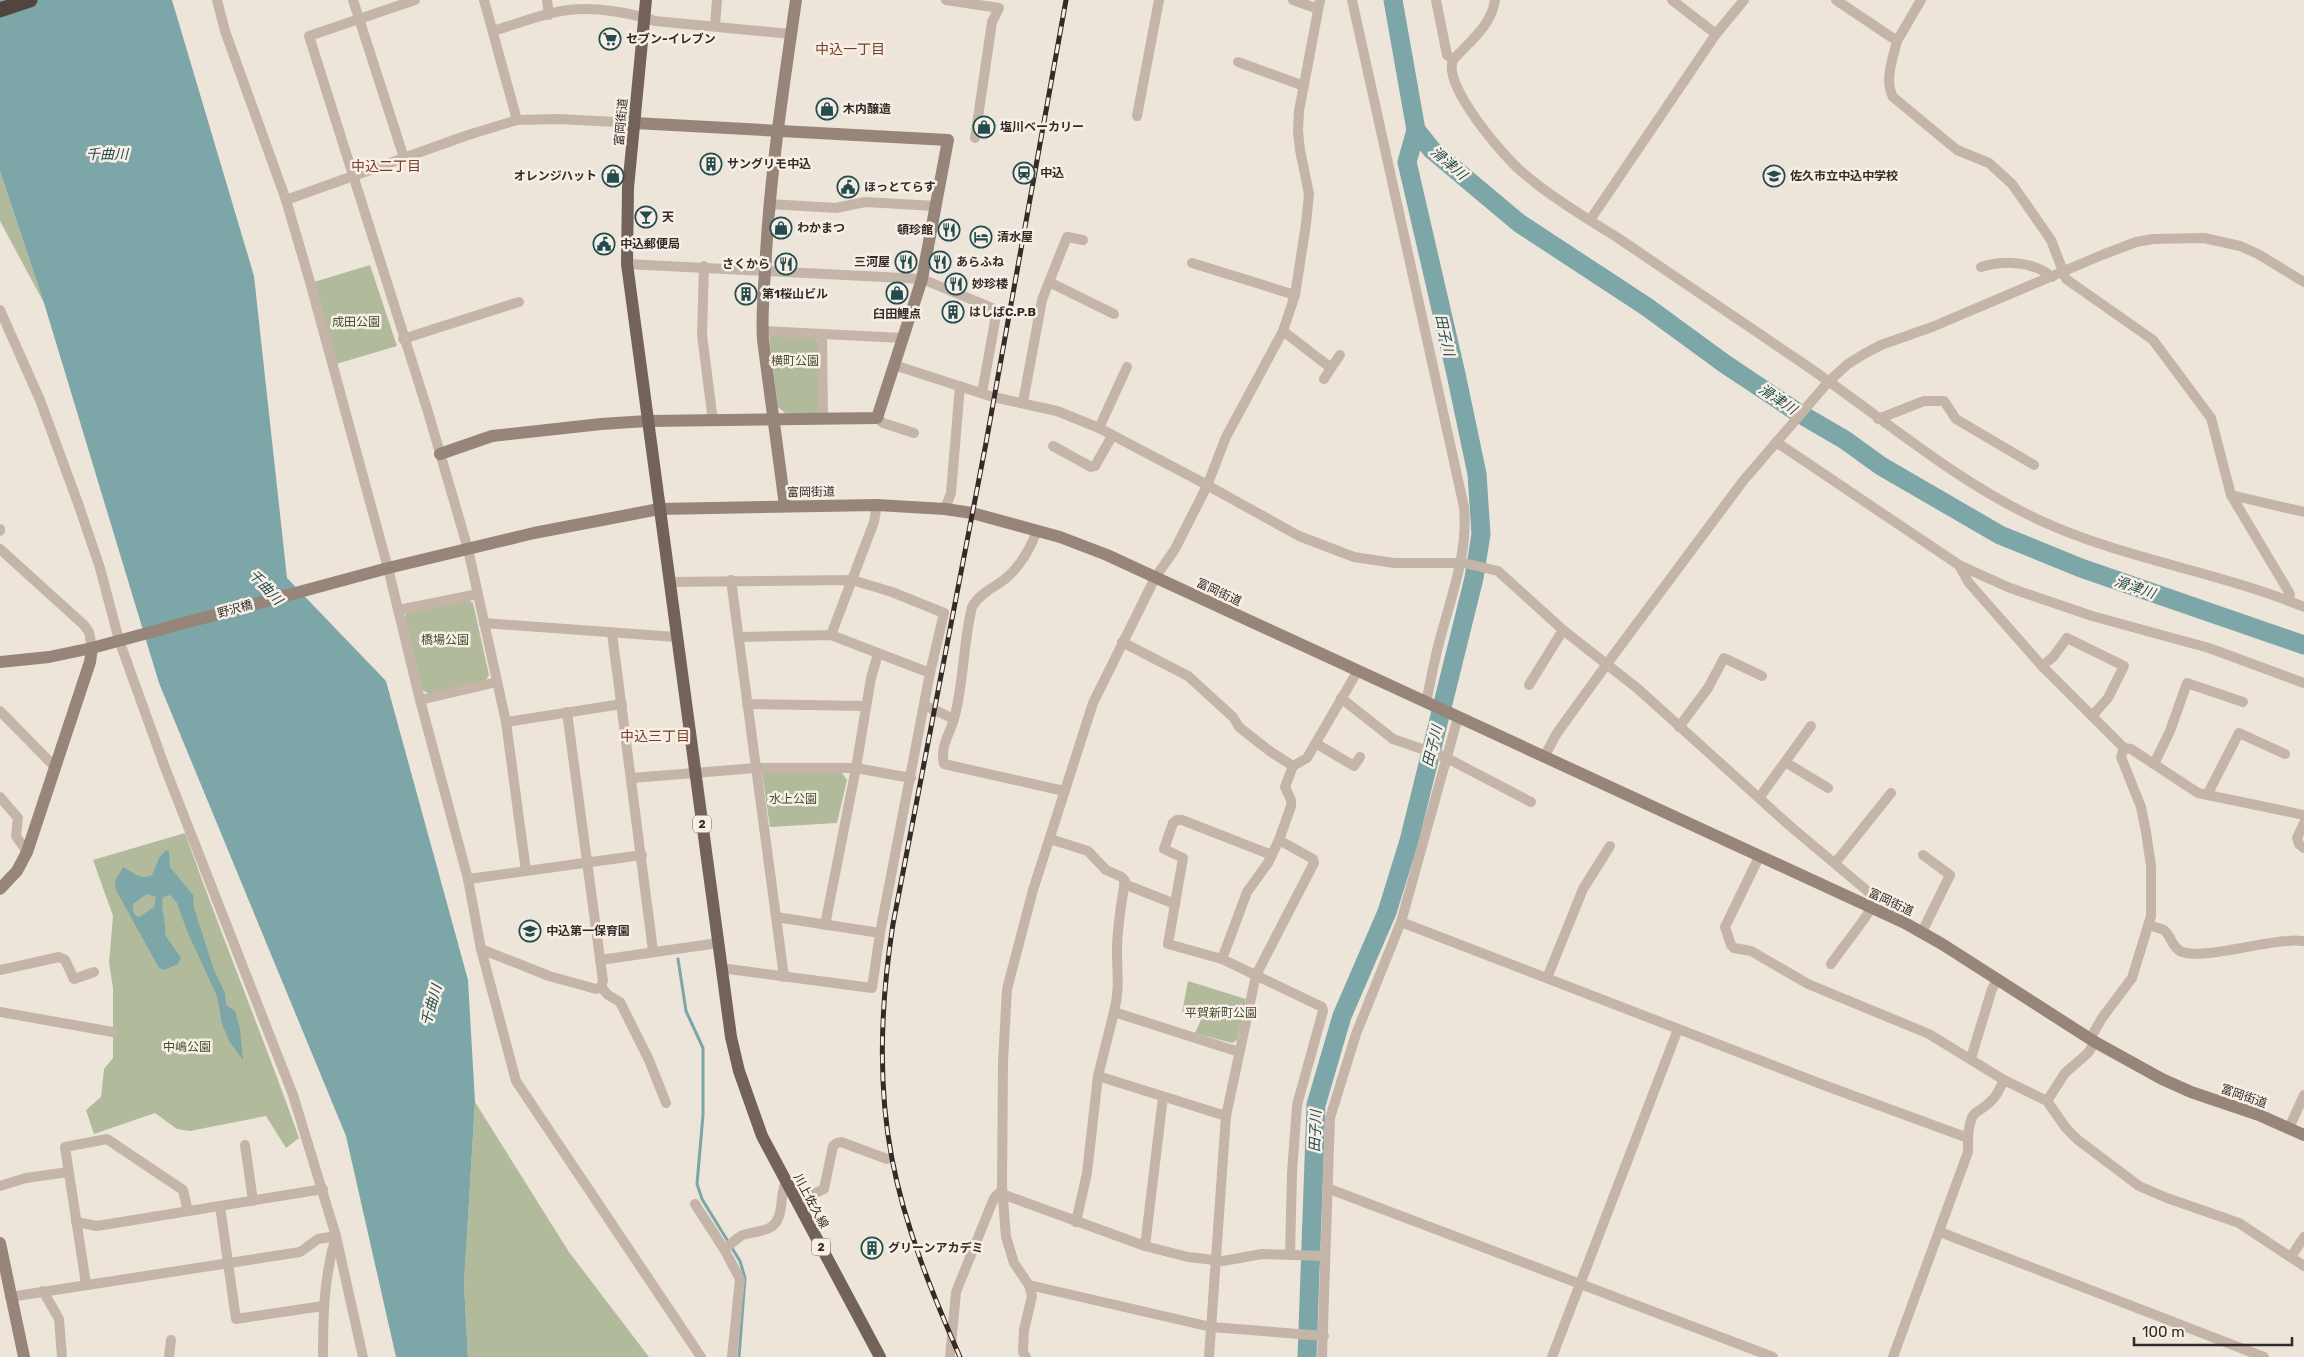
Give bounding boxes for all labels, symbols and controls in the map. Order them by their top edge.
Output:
supermarket icon: セブン-イレブン [598,27,622,51]
place label: セブン-イレブン [626,32,716,46]
district label: 中込一丁目 [815,41,885,58]
street label: 富岡街道 [612,97,630,147]
shop icon: 木内醸造 [815,97,839,121]
place label: 木内醸造 [843,102,891,116]
shop icon: 塩川ベーカリー [972,115,996,139]
place label: 塩川ベーカリー [1000,120,1084,134]
water label: 滑津川 [1427,143,1472,185]
water label: 千曲川 [86,146,130,163]
building icon: サングリモ中込 [699,152,723,176]
place label: サングリモ中込 [727,157,811,171]
district label: 中込二丁目 [351,158,421,175]
station icon: 中込 [1012,161,1036,185]
shop icon: オレンジハット [601,164,625,188]
school or university icon: 佐久市立中込中学校 [1762,164,1786,188]
place label: 中込 [1040,166,1064,180]
place label: オレンジハット [514,169,597,183]
place label: 佐久市立中込中学校 [1790,169,1898,183]
public building icon: ほっとてらす [836,175,860,199]
place label: ほっとてらす [864,180,935,194]
bar icon: 天 [634,205,658,229]
place label: 天 [662,210,674,224]
shop icon: わかまつ [769,216,793,240]
restaurant icon: 頓珍館 [937,218,961,242]
place label: わかまつ [797,221,845,235]
place label: 頓珍館 [897,223,933,237]
hotel icon: 清水屋 [969,225,993,249]
place label: 清水屋 [997,230,1033,244]
public building icon: 中込郵便局 [592,232,616,256]
place label: 中込郵便局 [620,237,680,251]
restaurant icon: 三河屋 [894,250,918,274]
restaurant icon: あらふね [928,250,952,274]
restaurant icon: さくから [774,252,798,276]
place label: 三河屋 [854,255,890,269]
place label: あらふね [956,255,1004,269]
place label: さくから [722,257,770,271]
restaurant icon: 妙珍楼 [944,272,968,296]
place label: 妙珍楼 [972,277,1008,291]
shop icon: 臼田鯉点 [885,281,909,305]
building icon: 第1桜山ビル [734,282,758,306]
place label: 第1桜山ビル [762,287,828,301]
building icon: はしばC.P.B [941,300,965,324]
place label: はしばC.P.B [969,305,1036,319]
place label: 臼田鯉点 [873,307,921,321]
water label: 田子川 [1432,313,1458,359]
park label: 成田公園 [332,315,380,329]
park label: 横町公園 [771,354,819,368]
water label: 滑津川 [1756,381,1802,419]
street label: 富岡街道 [787,485,835,499]
water label: 千曲川 [245,566,288,610]
water label: 滑津川 [2112,573,2159,603]
street label: 富岡街道 [1194,576,1244,608]
street label: 野沢橋 [216,598,254,620]
park label: 橋場公園 [421,633,469,647]
water label: 田子川 [1419,722,1446,769]
district label: 中込三丁目 [620,728,690,745]
park label: 水上公園 [769,792,817,806]
road number: 2 [693,816,711,832]
street label: 富岡街道 [1866,886,1916,918]
school or university icon: 中込第一保育園 [518,919,542,943]
place label: 中込第一保育園 [546,924,630,938]
water label: 千曲川 [418,981,446,1028]
park label: 平賀新町公園 [1185,1006,1257,1020]
park label: 中嶋公園 [163,1040,211,1054]
street label: 富岡街道 [2219,1082,2269,1110]
water label: 田子川 [1306,1108,1325,1152]
street label: 川上佐久線 [791,1171,831,1231]
building icon: グリーンアカデミ [860,1236,884,1260]
road number: 2 [812,1238,830,1256]
place label: グリーンアカデミ [888,1241,983,1255]
scale bar [2134,1314,2292,1346]
text: 100 m [2142,1323,2184,1341]

